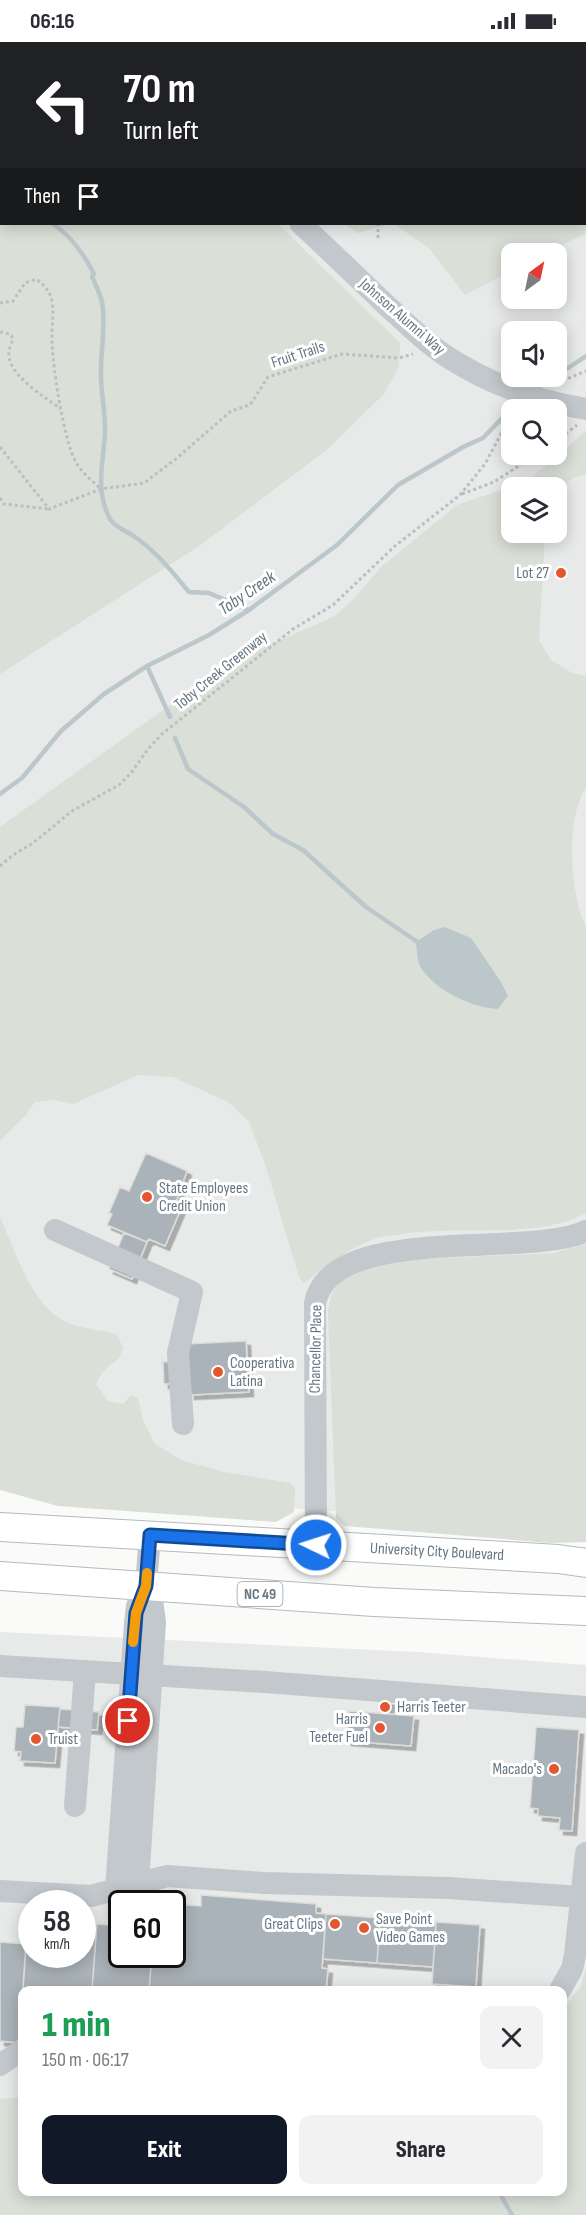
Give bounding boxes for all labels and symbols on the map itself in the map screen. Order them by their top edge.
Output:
north arrow [501,243,567,309]
street label: Johnson Alumni Way [355,274,449,359]
street label: Fruit Trails [269,337,327,373]
place label: Lot 27 [516,564,550,583]
water label: Toby Creek [215,566,281,620]
marker: Lot 27 [554,566,568,580]
street label: Toby Creek Greenway [171,628,271,714]
place label: State Employees Credit Union [159,1179,248,1216]
marker: State Employees Credit Union [140,1190,154,1204]
street label: Chancellor Place [306,1304,326,1394]
place label: Cooperativa Latina [230,1354,294,1391]
marker: Cooperativa Latina [211,1365,225,1379]
position arrow [284,1513,348,1577]
street label: University City Boulevard [370,1539,504,1565]
road number: NC 49 [238,1582,282,1606]
pin [102,1695,153,1746]
place label: Harris Teeter [397,1698,466,1717]
marker: Harris Teeter [378,1700,392,1714]
place label: Harris Teeter Fuel [309,1710,368,1747]
marker: Harris Teeter Fuel [373,1721,387,1735]
place label: Truist [48,1730,78,1749]
marker: Truist [29,1732,43,1746]
place label: Macado's [492,1760,542,1779]
marker: Macado's [547,1762,561,1776]
speed limit sign: 60 [108,1890,186,1968]
place label: Save Point Video Games [376,1910,445,1947]
place label: Great Clips [264,1915,323,1934]
marker: Great Clips [328,1917,342,1931]
marker: Save Point Video Games [357,1921,371,1935]

